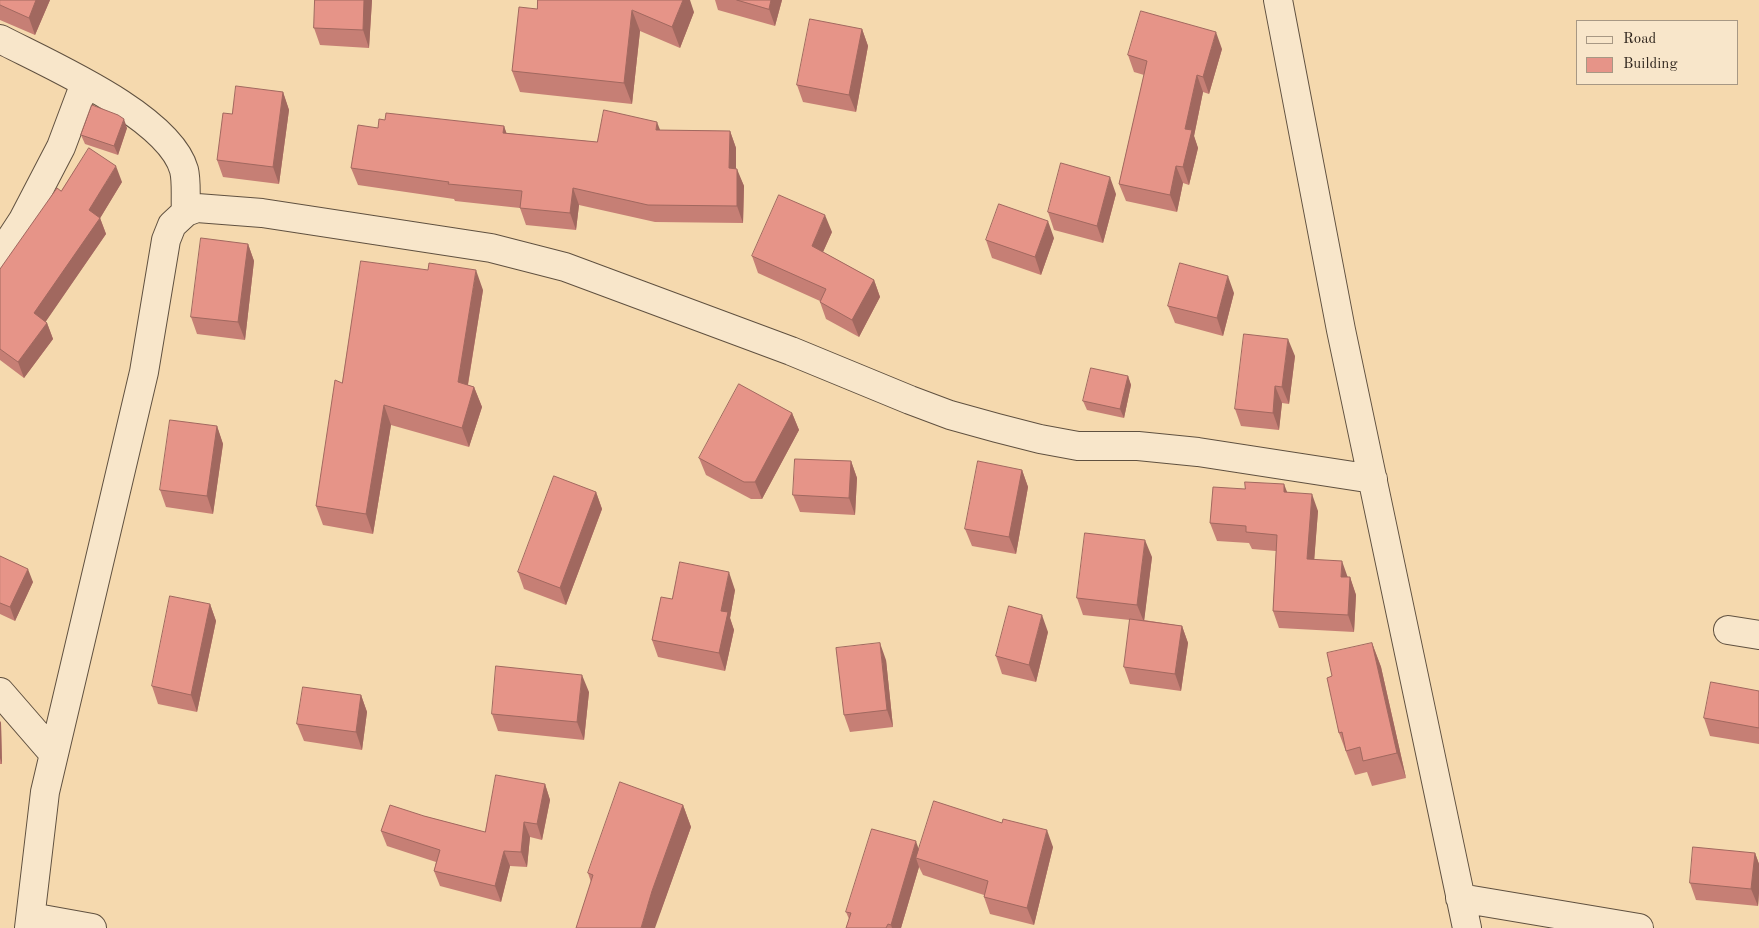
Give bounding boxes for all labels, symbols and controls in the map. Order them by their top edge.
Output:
legend [1576,20,1739,85]
text: Road [1623,32,1656,47]
text: Building [1623,57,1678,72]

